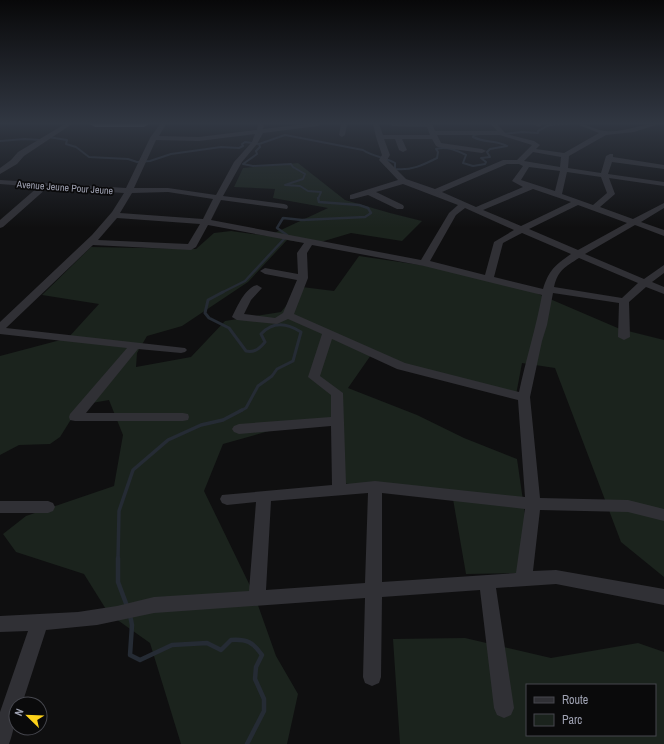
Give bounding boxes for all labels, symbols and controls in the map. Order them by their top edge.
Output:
street label: Avenue Jeune Pour Jeune [15,178,114,197]
legend [526,684,656,736]
text: Route [562,692,588,708]
north arrow [8,696,48,736]
text: N [11,706,27,718]
text: Parc [562,712,582,728]

